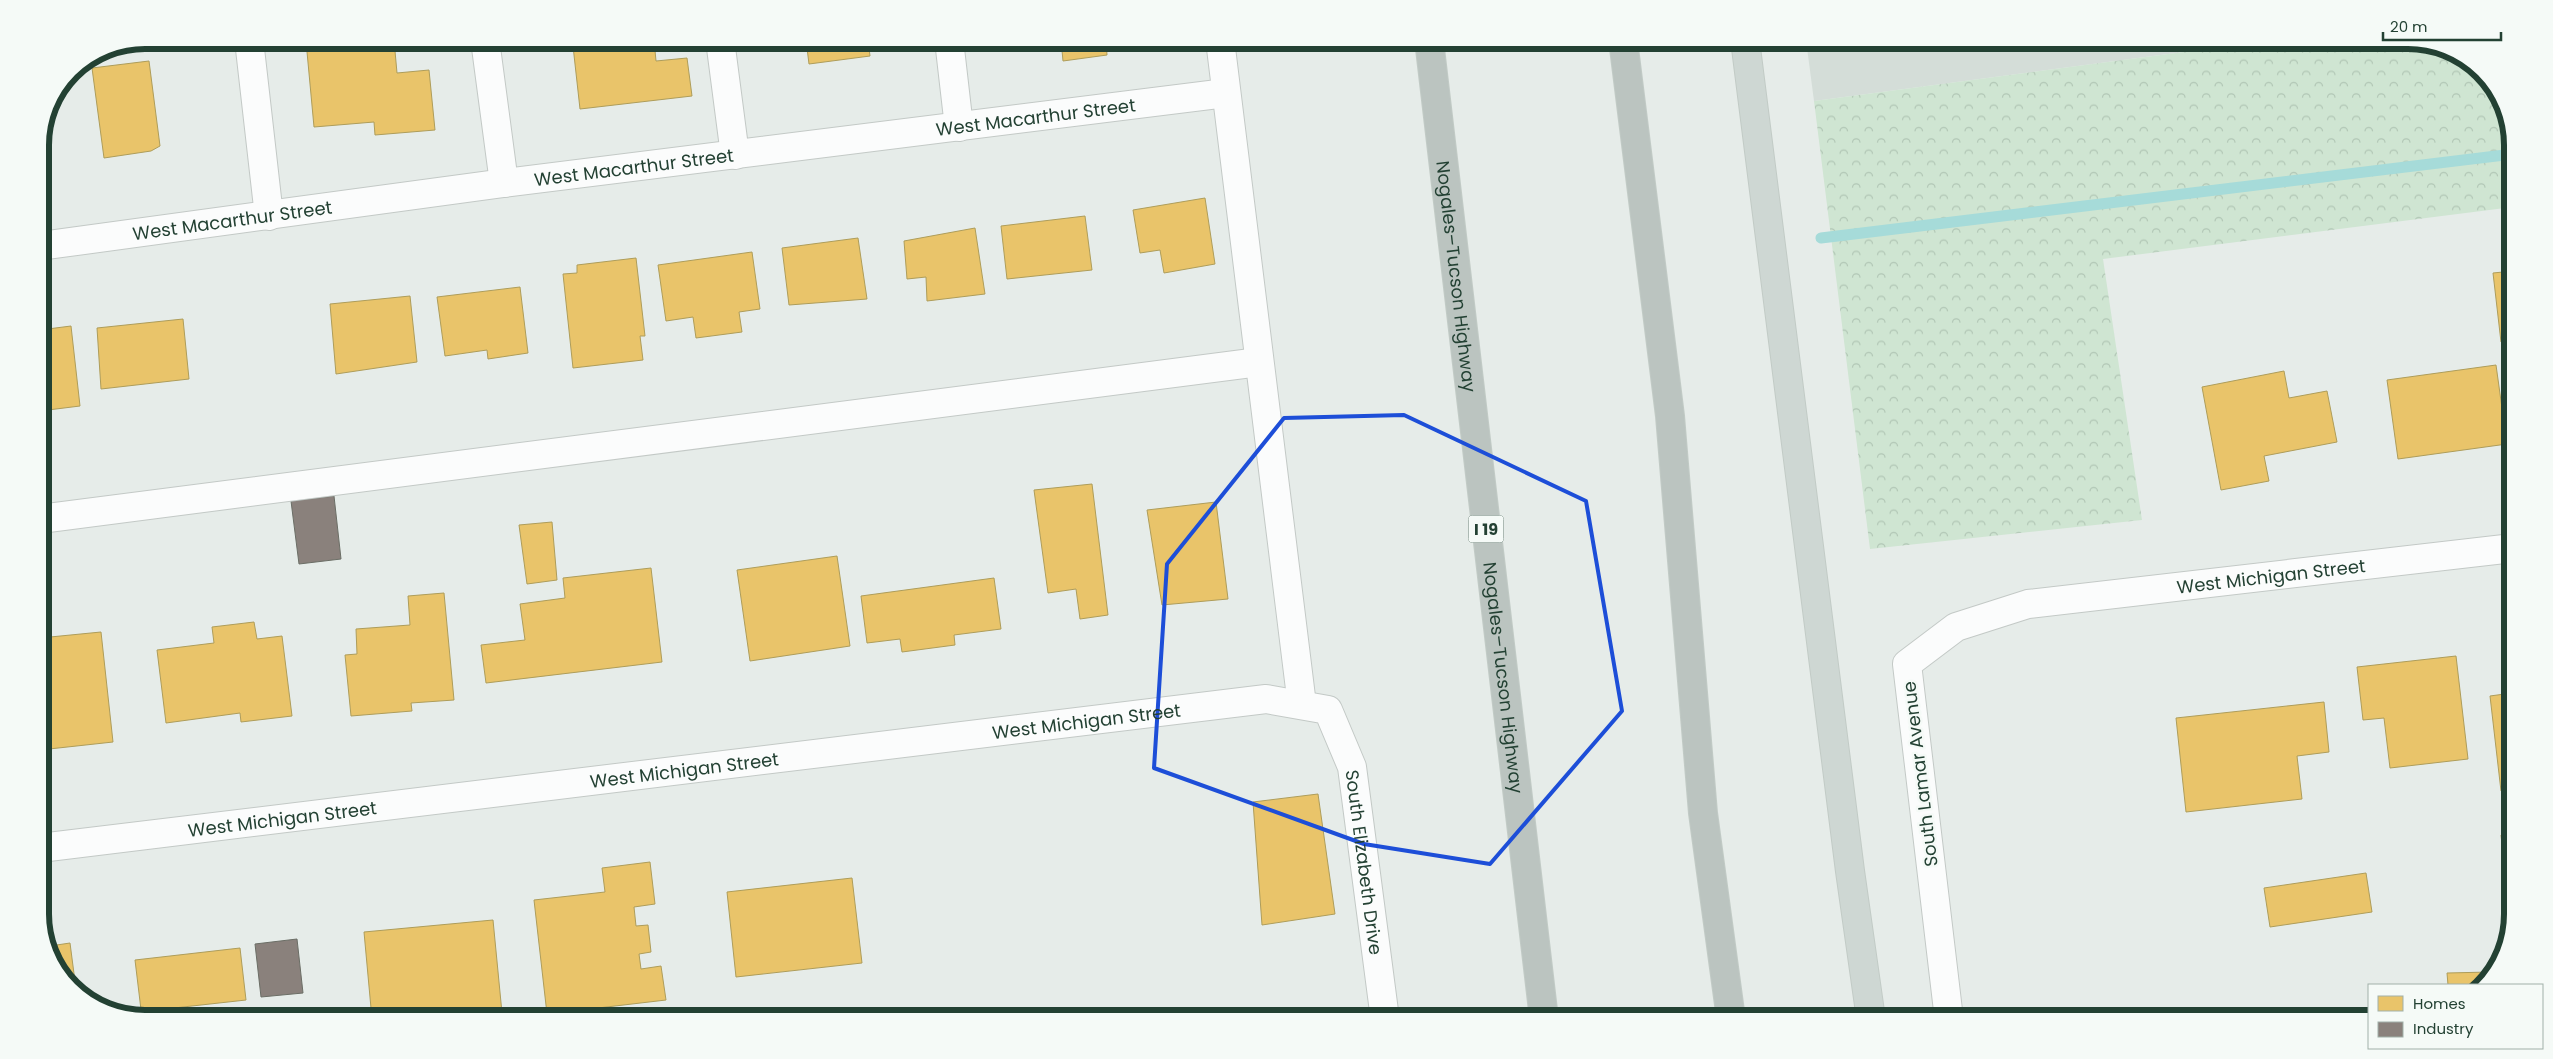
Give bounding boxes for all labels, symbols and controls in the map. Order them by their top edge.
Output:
scale bar [2383,10,2500,42]
text: 20 m [2390,16,2428,37]
street label: West Macarthur Street [934,92,1137,142]
street label: West Macarthur Street [532,142,735,192]
street label: Nogales–Tucson Highway [1431,159,1483,393]
street label: West Macarthur Street [131,194,333,246]
road number: I 19 [1468,516,1504,542]
street label: West Michigan Street [2175,553,2367,599]
street label: Nogales–Tucson Highway [1478,560,1530,795]
street label: South Lamar Avenue [1896,680,1944,868]
street label: West Michigan Street [991,697,1182,745]
street label: West Michigan Street [589,746,780,794]
street label: South Elizabeth Drive [1340,768,1389,956]
street label: West Michigan Street [186,795,378,842]
legend [2368,984,2543,1049]
text: Homes [2413,993,2466,1014]
text: Industry [2413,1018,2474,1039]

